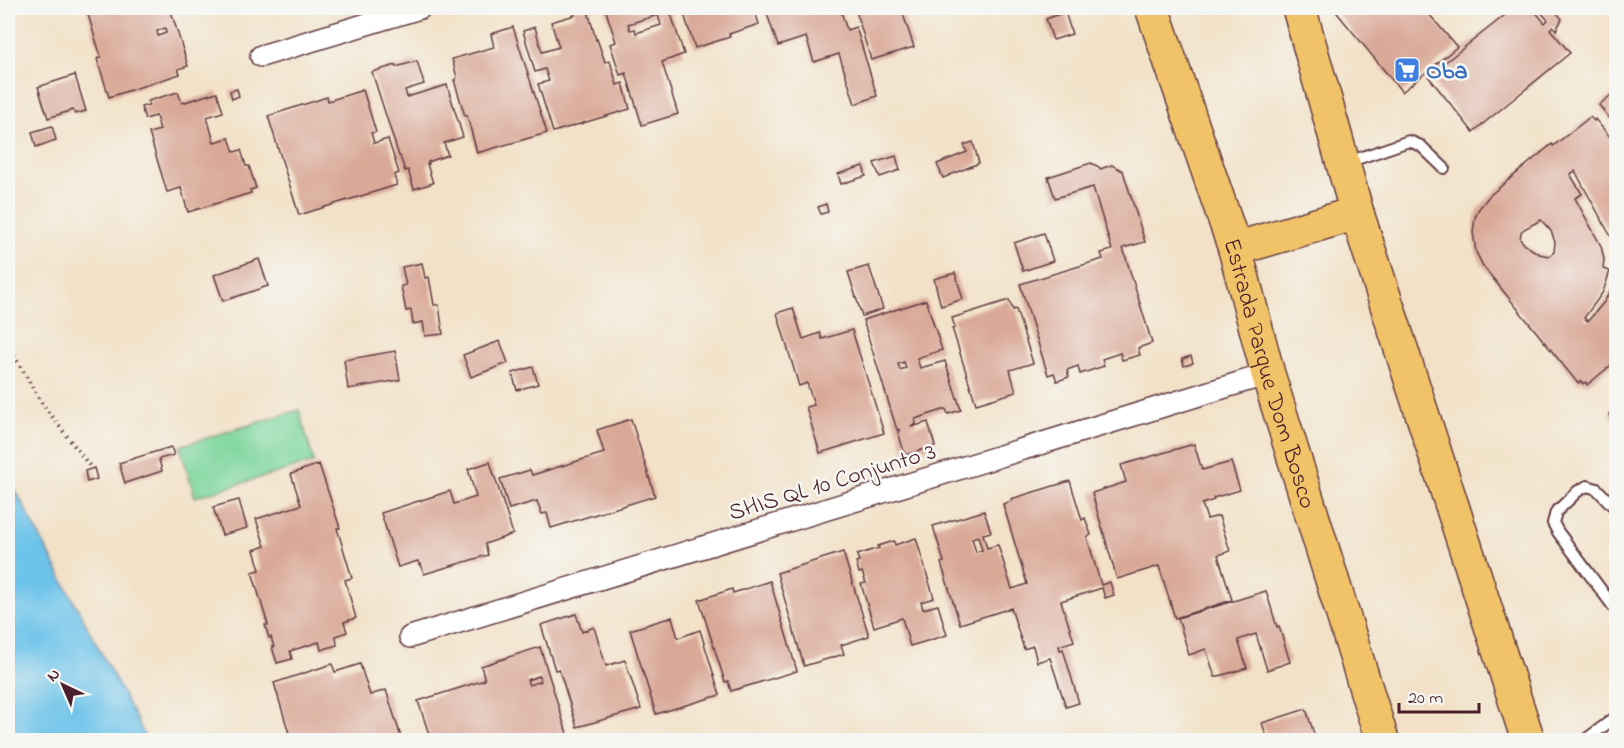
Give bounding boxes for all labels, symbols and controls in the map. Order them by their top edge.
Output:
supermarket icon: Oba [1392,55,1422,85]
place label: Oba [1426,55,1467,90]
street label: Estrada Parque Dom Bosco [1213,234,1324,513]
street label: SHIS QL 10 Conjunto 3 [725,435,941,532]
north arrow [33,655,93,715]
text: N [42,663,66,688]
scale bar [1399,676,1478,714]
text: 20 m [1408,686,1443,712]

